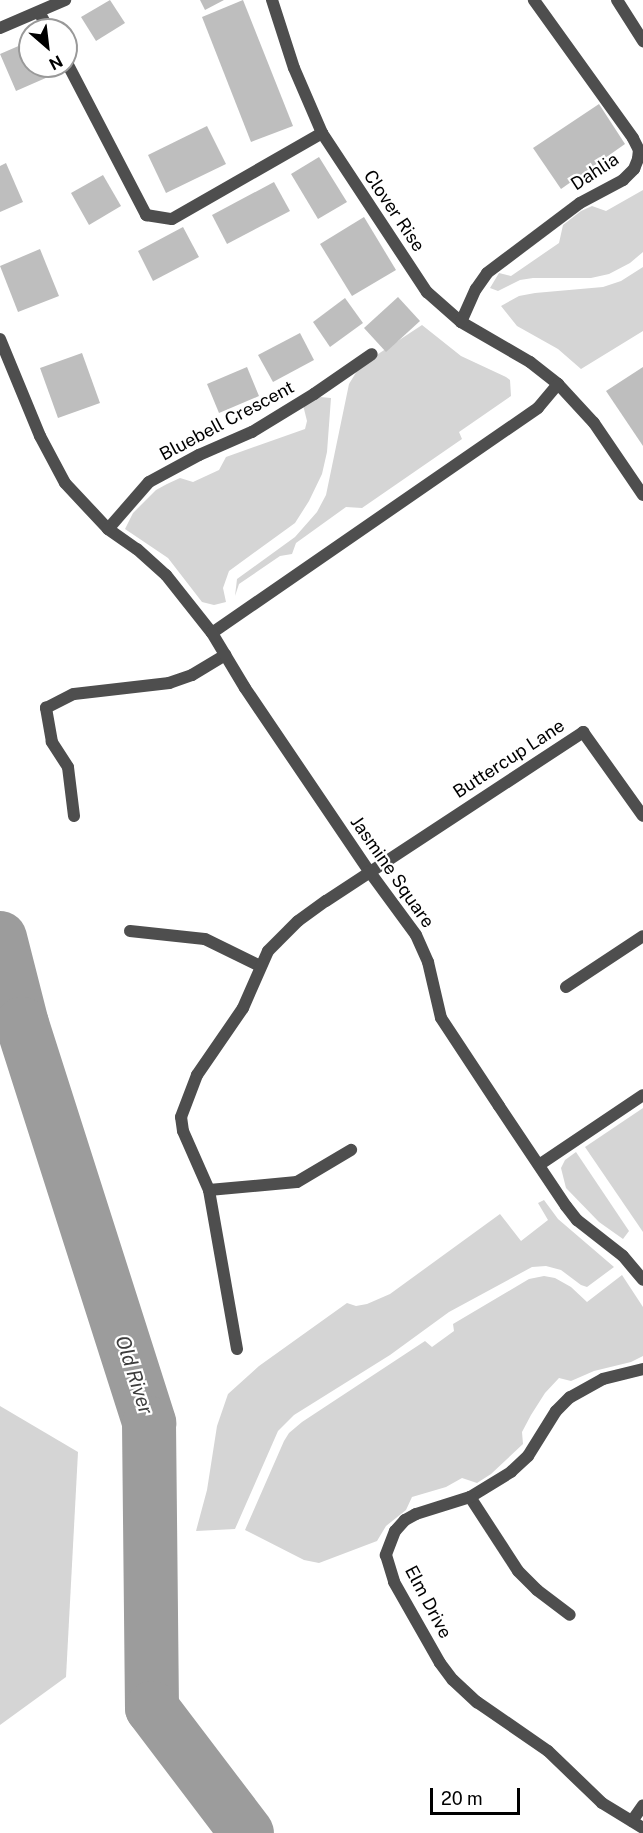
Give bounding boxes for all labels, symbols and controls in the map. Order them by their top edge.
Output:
north arrow [18,18,78,78]
text: N [46,51,66,74]
street label: Dahlia [567,149,623,195]
street label: Clover Rise [359,166,429,256]
street label: Bluebell Crescent [156,376,298,466]
street label: Buttercup Lane [449,715,569,803]
street label: Jasmine Square [345,812,439,932]
water label: Old River [110,1333,158,1417]
street label: Elm Drive [400,1562,456,1642]
scale bar [433,1776,523,1814]
text: 20 m [441,1788,483,1809]

